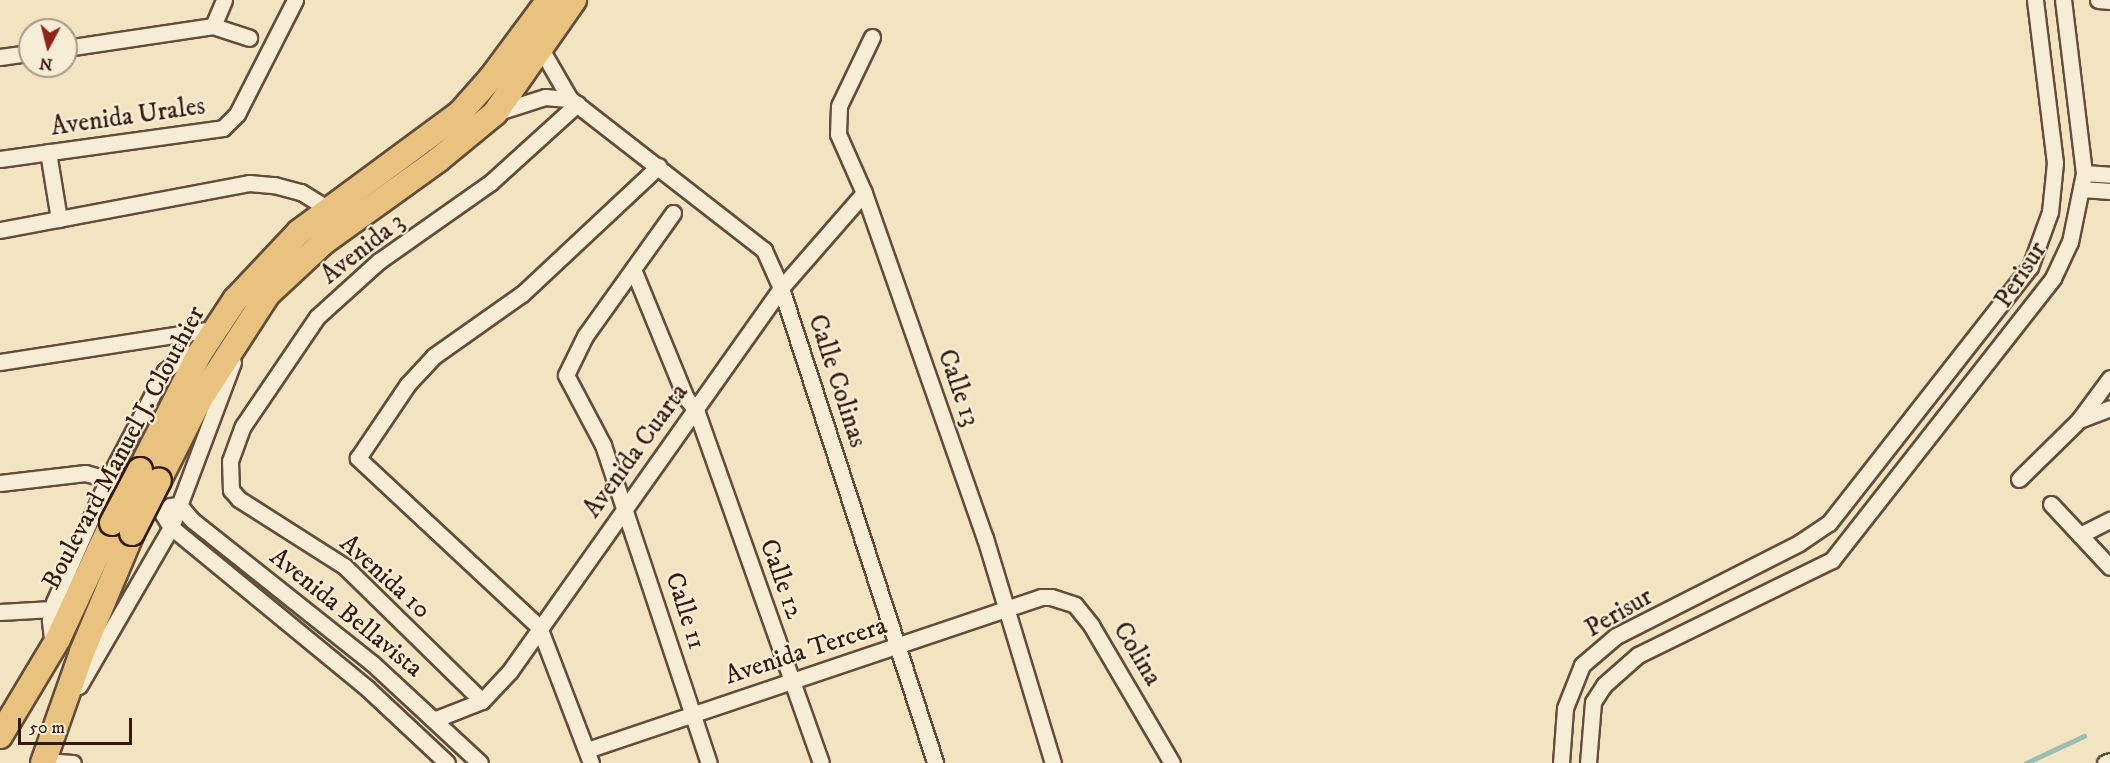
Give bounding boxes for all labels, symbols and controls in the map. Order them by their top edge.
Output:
north arrow [18,18,78,78]
text: N [38,53,54,75]
street label: Avenida Urales [49,91,207,143]
street label: Avenida 3 [315,207,411,291]
street label: Perisur [1988,236,2054,314]
street label: Boulevard Manuel J. Clouthier [36,301,212,595]
street label: Calle Colinas [801,311,873,451]
street label: Calle 13 [930,345,986,431]
street label: Avenida Cuarta [577,378,695,524]
street label: Avenida 10 [333,528,437,626]
street label: Calle 12 [752,535,810,623]
street label: Avenida Bellavista [263,542,429,684]
street label: Calle 11 [658,568,712,654]
street label: Perisur [1580,581,1658,645]
street label: Avenida Tercera [721,610,891,692]
street label: Colina [1106,616,1168,692]
scale bar [21,706,135,744]
text: 50 m [29,717,65,739]

